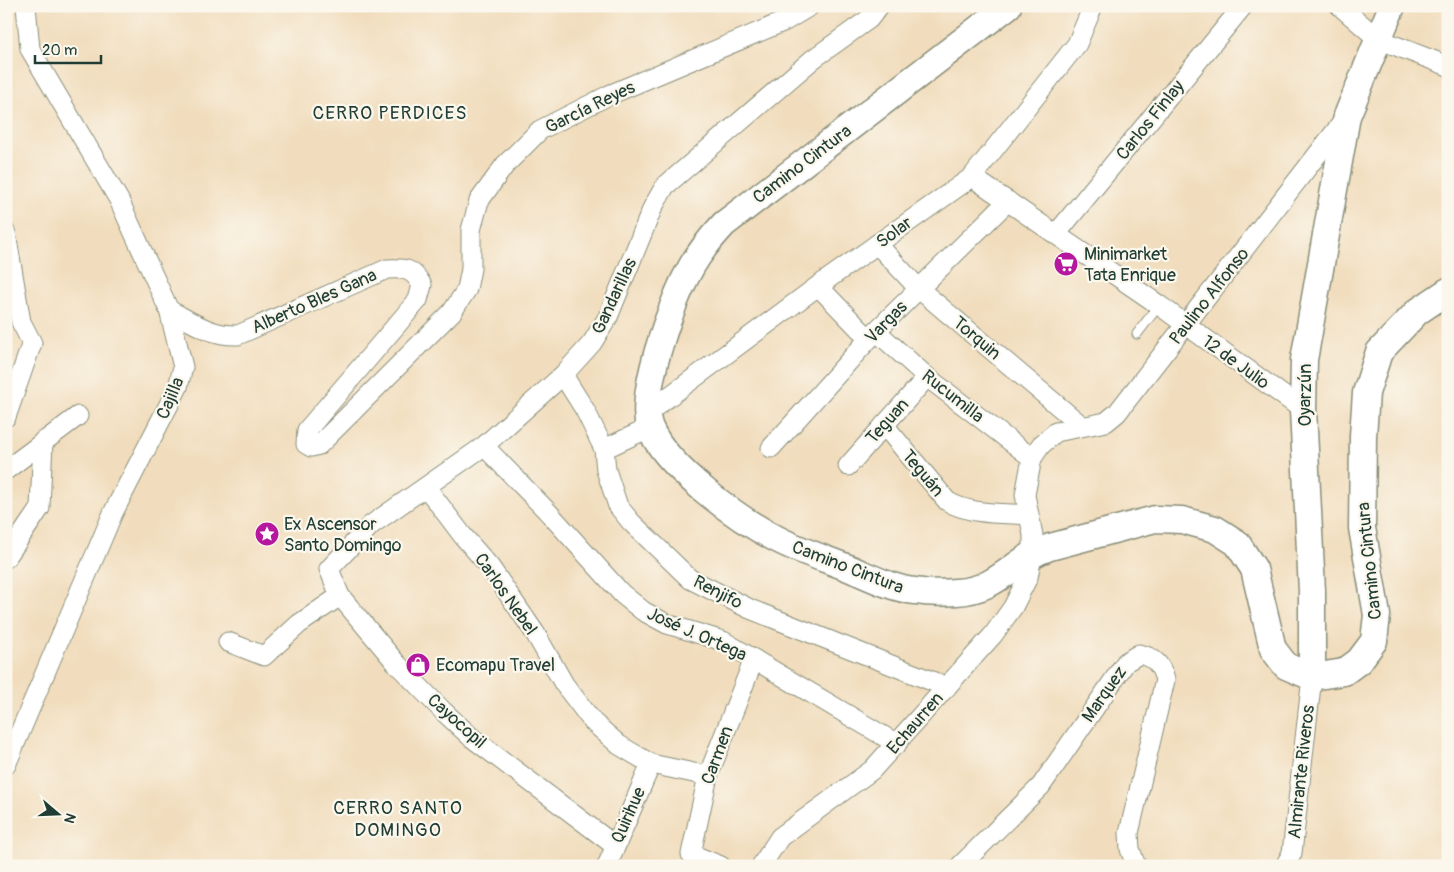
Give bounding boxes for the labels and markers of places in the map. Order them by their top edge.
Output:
place label: Minimarket Tata Enrique [1084,243,1176,287]
supermarket icon: Minimarket Tata Enrique [1053,251,1079,277]
place label: Ex Ascensor Santo Domingo [284,513,402,557]
place icon: Ex Ascensor Santo Domingo [254,521,280,547]
shop icon: Ecomapu Travel [405,652,431,678]
place label: Ecomapu Travel [436,654,555,677]

